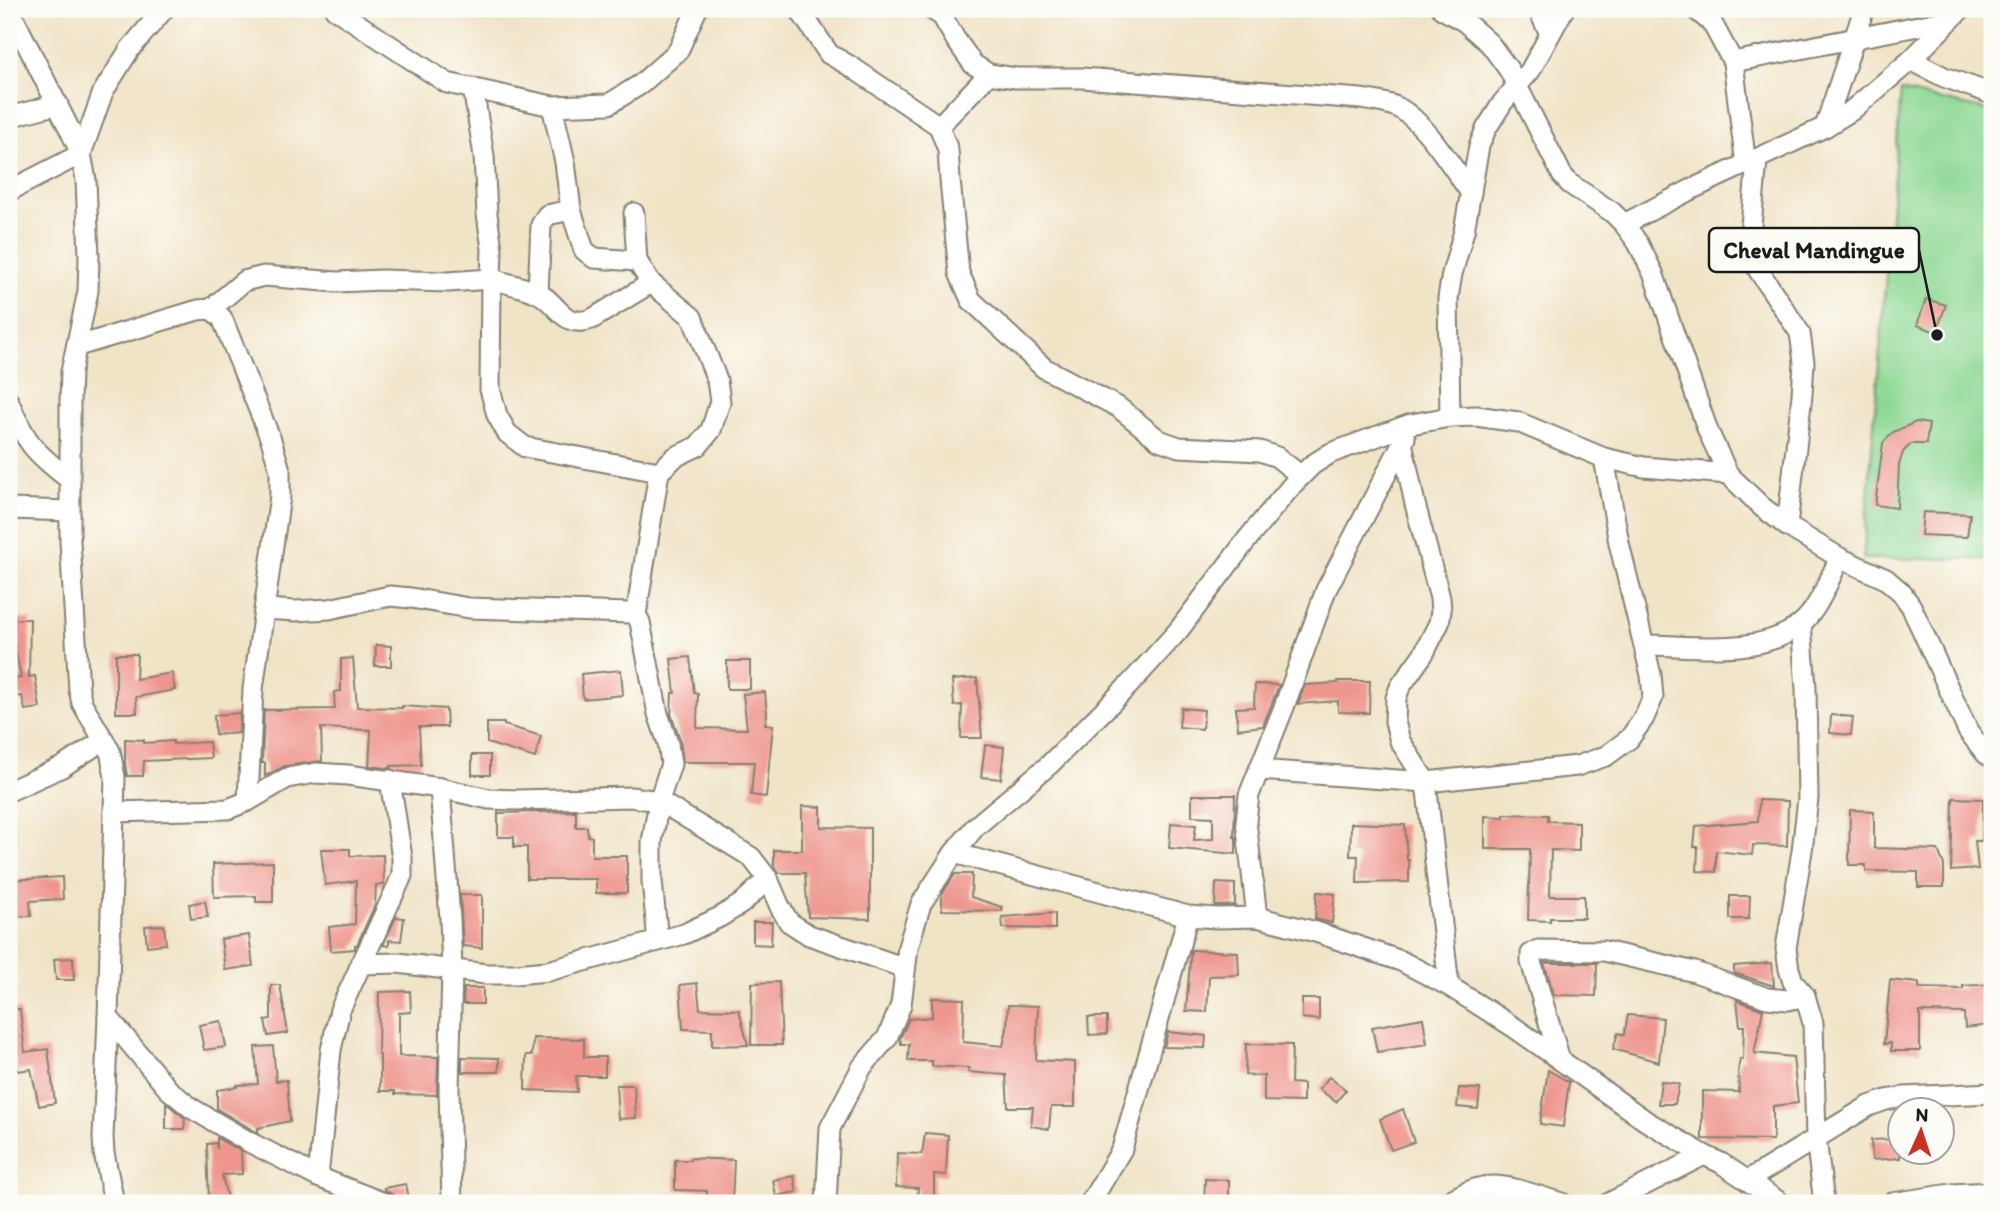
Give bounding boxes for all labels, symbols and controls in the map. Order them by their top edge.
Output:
callout: Cheval Mandingue [1709,228,1919,272]
text: Cheval Mandingue [1723,236,1905,264]
north arrow [1885,1096,1955,1166]
text: N [1915,1103,1929,1126]

